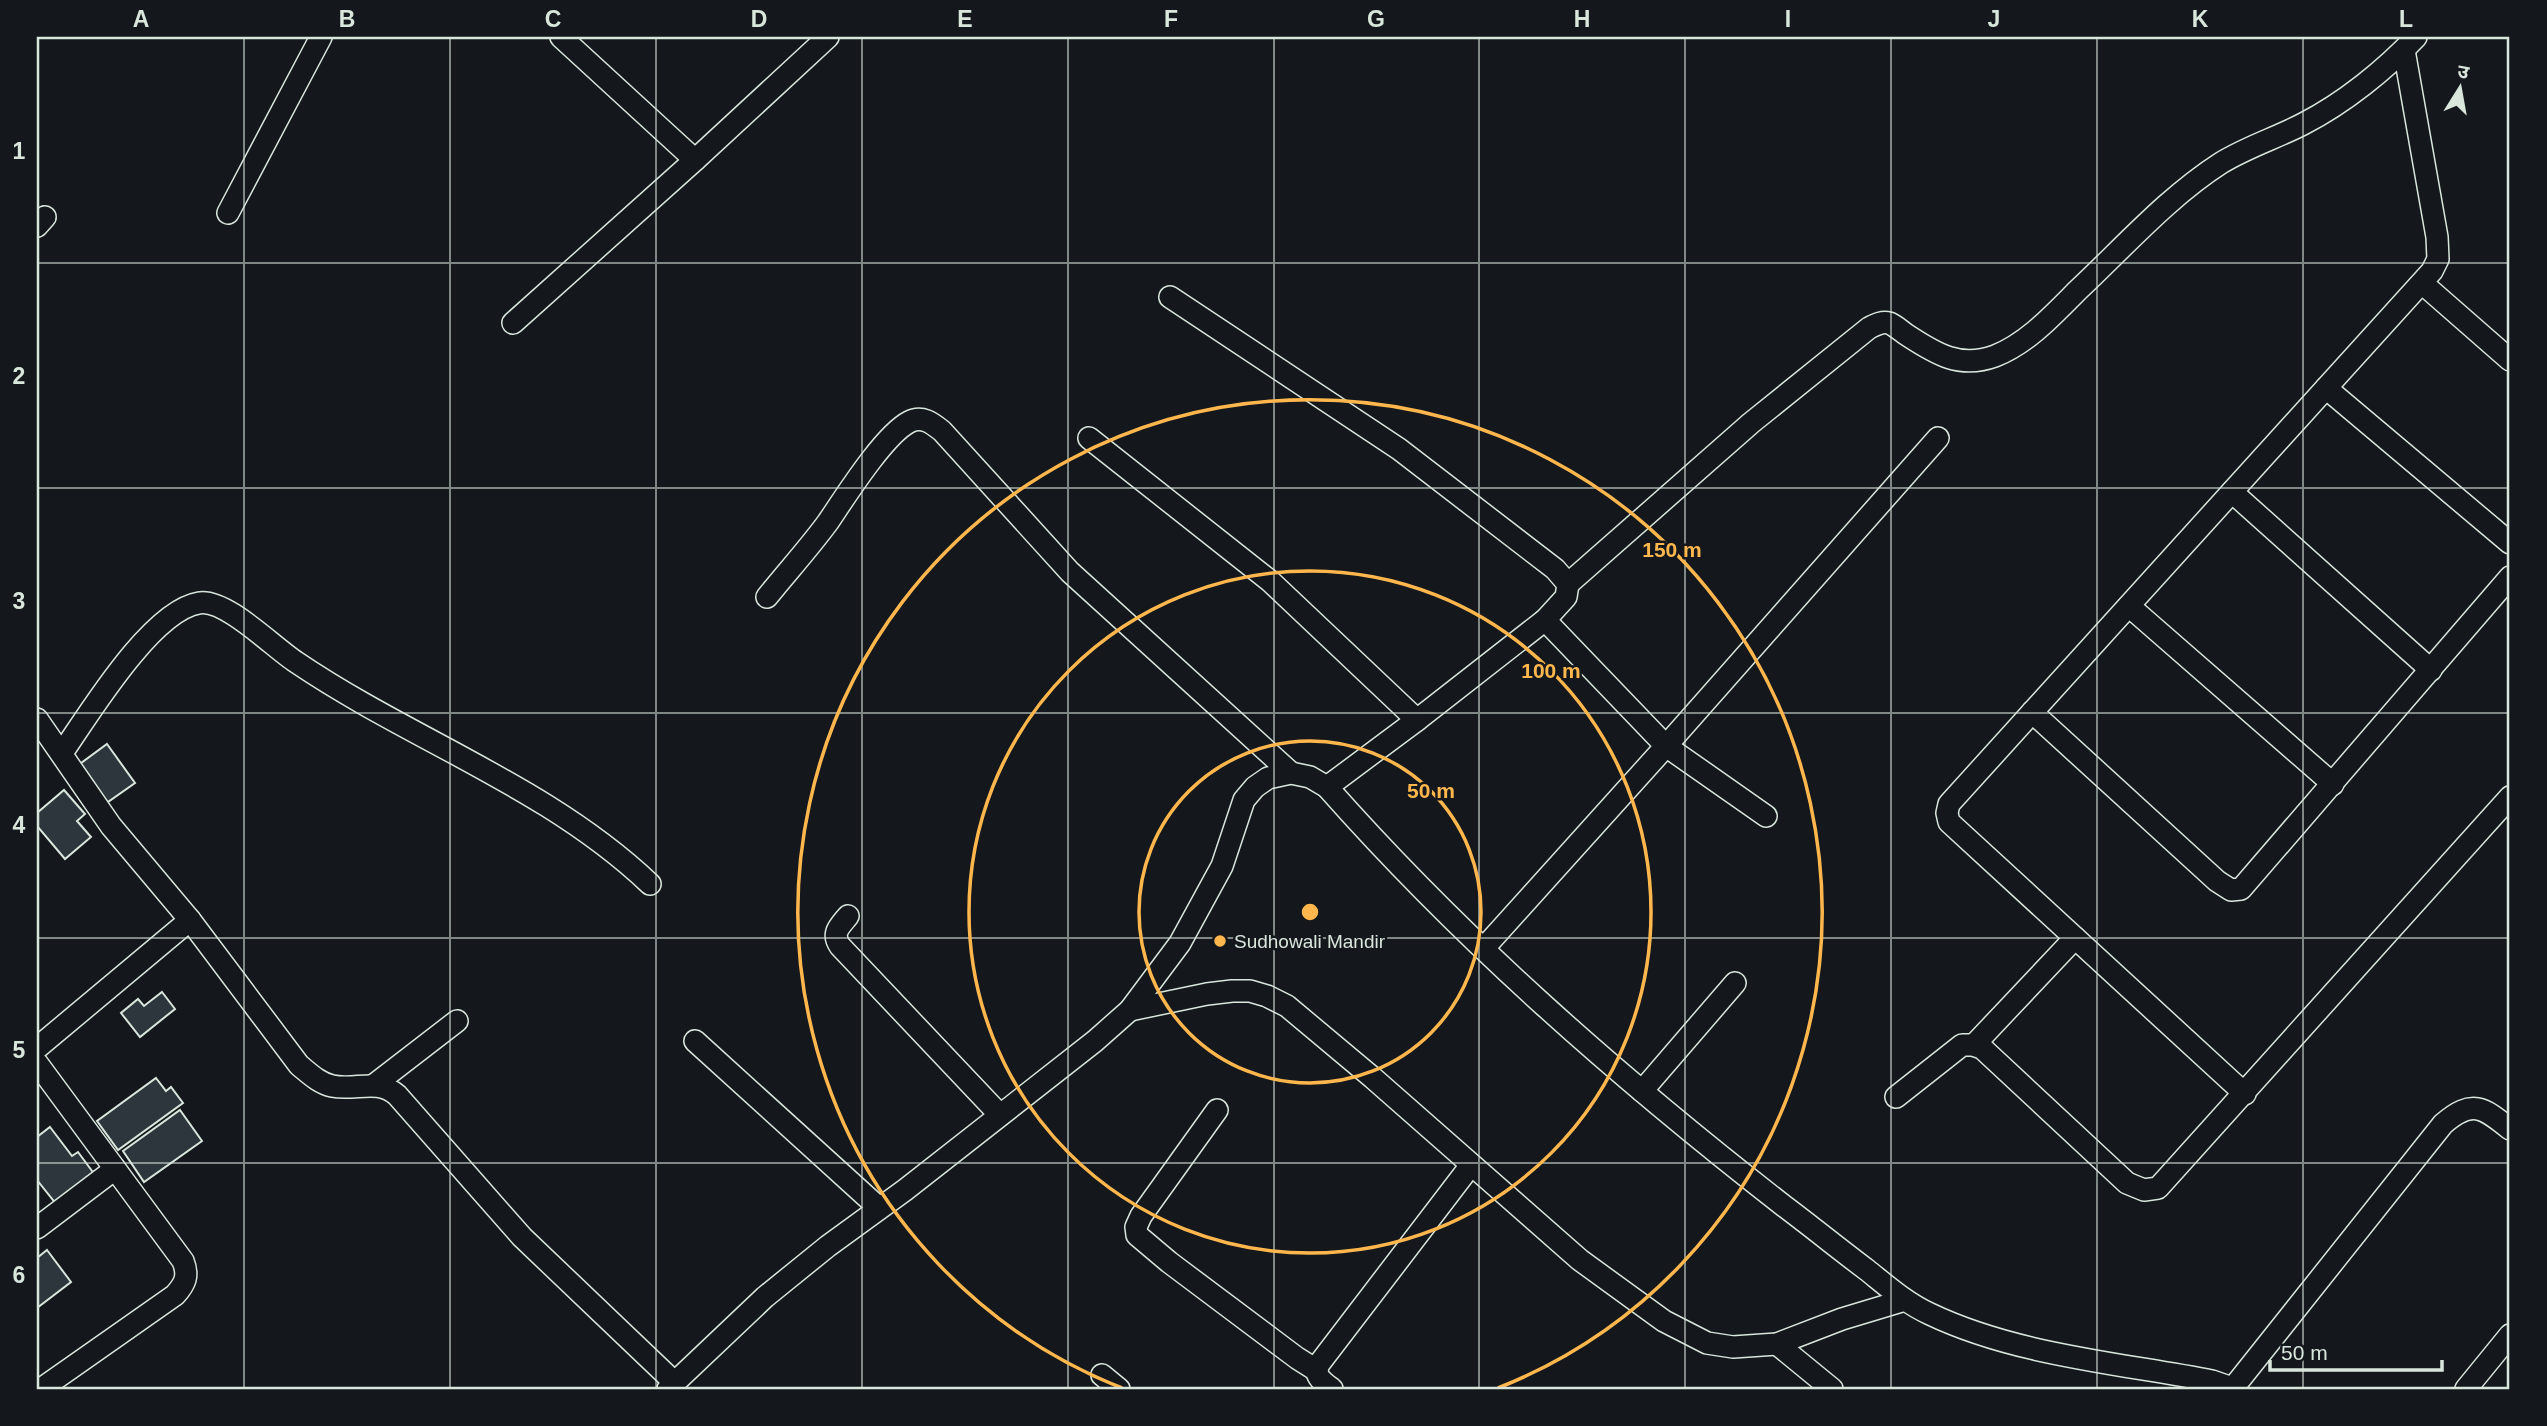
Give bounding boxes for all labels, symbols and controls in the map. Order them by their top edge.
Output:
text: A [133,6,149,32]
text: B [339,6,355,32]
text: C [545,6,561,32]
text: D [751,6,767,32]
text: E [957,6,973,32]
text: F [1164,6,1178,32]
text: G [1367,6,1385,32]
text: H [1574,6,1590,32]
text: I [1785,6,1791,32]
text: J [1988,6,2000,32]
text: K [2192,6,2209,32]
text: L [2399,6,2413,32]
north arrow [2424,52,2494,122]
text: उ [2456,60,2471,83]
text: 1 [13,138,26,164]
text: 2 [13,363,25,389]
text: 150 m [1642,538,1702,561]
text: 3 [13,588,25,614]
text: 100 m [1521,659,1581,682]
text: 50 m [1407,779,1455,802]
text: 4 [13,812,26,838]
centre of rings [1298,900,1322,924]
place label: Sudhowali Mandir [1234,931,1386,952]
marker: Sudhowali Mandir [1212,933,1228,949]
text: 5 [13,1037,26,1063]
text: 6 [13,1262,25,1288]
scale bar [2270,1328,2442,1372]
text: 50 m [2281,1341,2328,1364]

